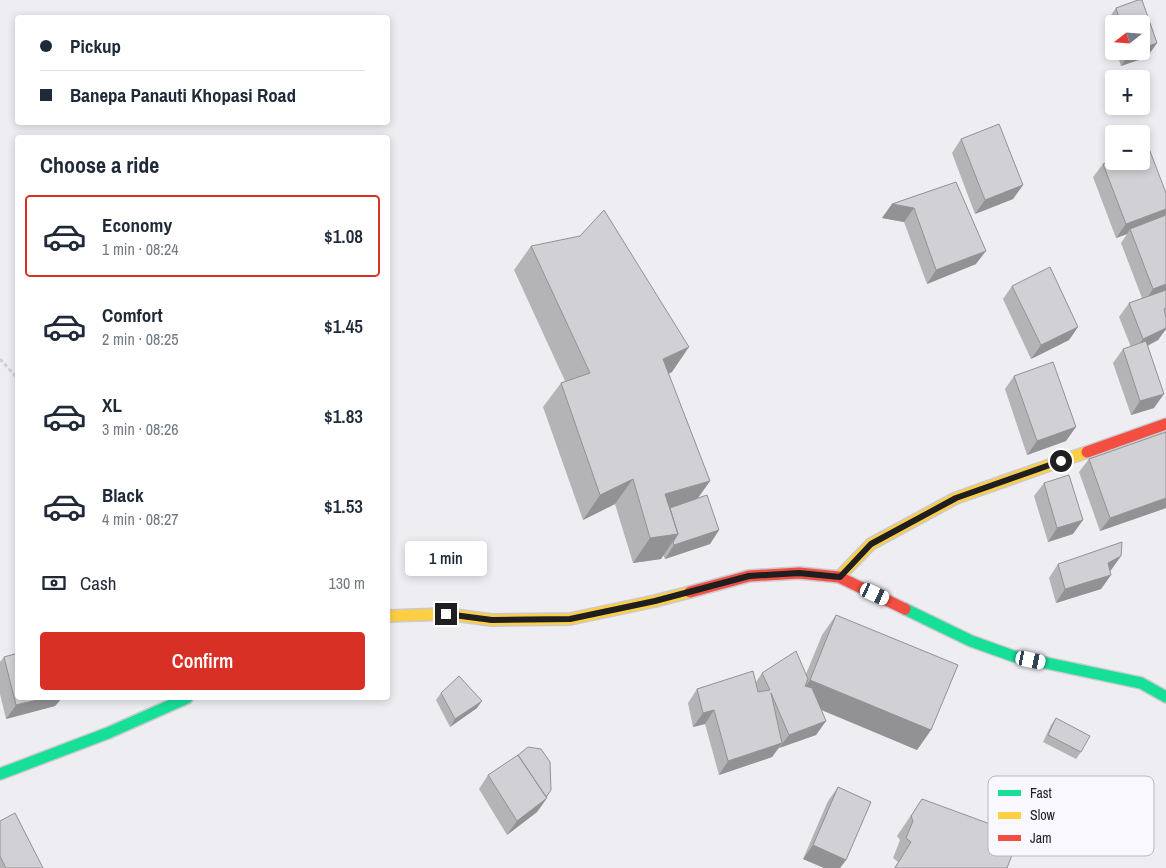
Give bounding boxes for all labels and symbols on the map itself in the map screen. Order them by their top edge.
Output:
north arrow [1105,15,1150,60]
route start [1050,450,1072,472]
callout: 1 min [405,542,487,576]
car [858,581,891,607]
route end [435,603,457,625]
car [1014,650,1047,670]
legend [988,776,1154,856]
text: Fast [1030,784,1052,802]
text: Slow [1030,806,1056,824]
text: Jam [1030,829,1052,847]

